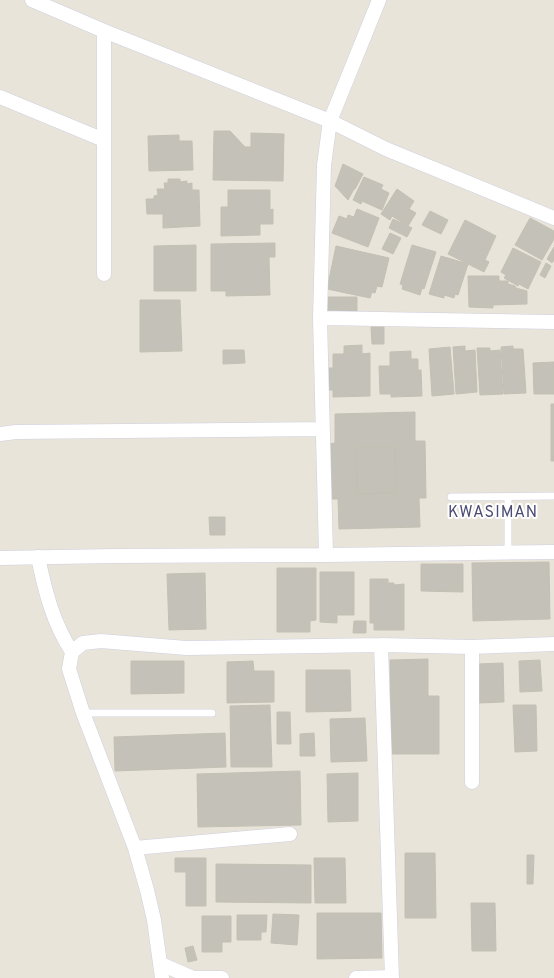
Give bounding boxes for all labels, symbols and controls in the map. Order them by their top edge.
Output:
district label: KWASIMAN [448,503,538,523]

